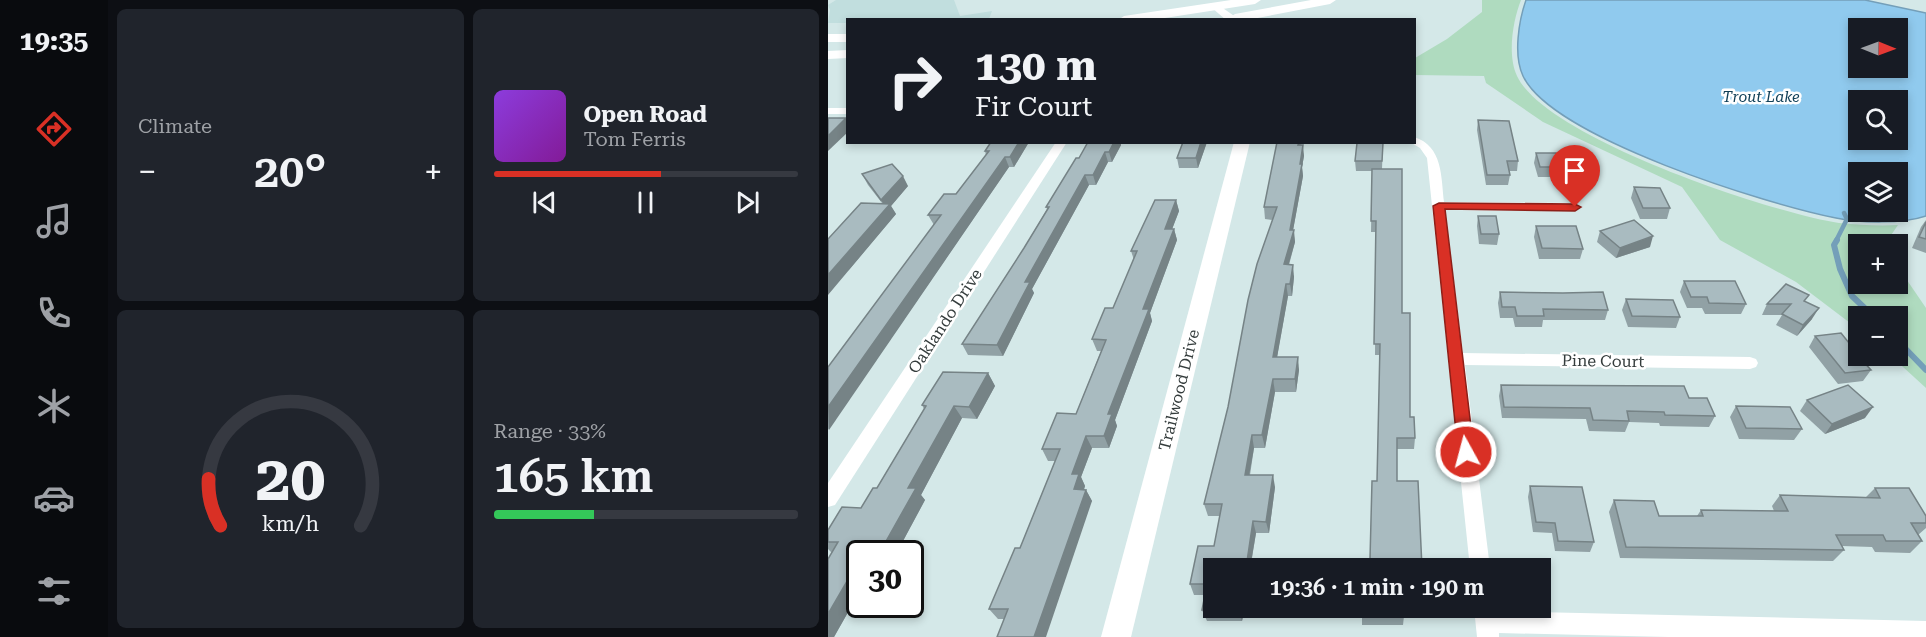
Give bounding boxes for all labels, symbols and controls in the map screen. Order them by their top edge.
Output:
north arrow [1848,18,1908,78]
map controls [1848,18,1908,366]
text: 19:35 [20,25,88,57]
text: 130 m [975,41,1097,90]
icon: right [876,42,954,120]
water label: Trout Lake [1722,88,1800,106]
button: search [1848,90,1908,150]
text: Fir Court [975,91,1092,123]
text: Open Road [584,102,707,127]
icon: directions [33,108,75,150]
text: Climate [138,114,212,138]
text: Tom Ferris [584,127,686,151]
text: 20° [254,145,327,198]
pin [1549,145,1600,207]
text: − [138,152,156,191]
text: + [424,152,442,191]
icon: arrive [1558,154,1591,187]
button: layers [1848,162,1908,222]
icon: previous [528,186,561,219]
icon: pause [629,186,662,219]
icon: next [731,186,764,219]
icon: music [33,200,75,242]
button: + [1848,234,1908,294]
street label: Oaklando Drive [904,265,986,377]
icon: phone [33,292,75,334]
button: − [1848,306,1908,366]
street label: Trailwood Drive [1155,327,1203,453]
street label: Pine Court [1561,351,1645,371]
icon: climate [33,385,75,427]
text: Range · 33% [494,419,606,443]
position arrow [1434,420,1498,484]
text: 20 [255,442,325,515]
text: 165 km [494,450,653,503]
icon: car [33,477,75,519]
text: km/h [262,511,319,536]
speed limit sign: 30 [846,540,924,618]
icon: filters [33,570,75,612]
text: 19:36 · 1 min · 190 m [1270,575,1484,600]

